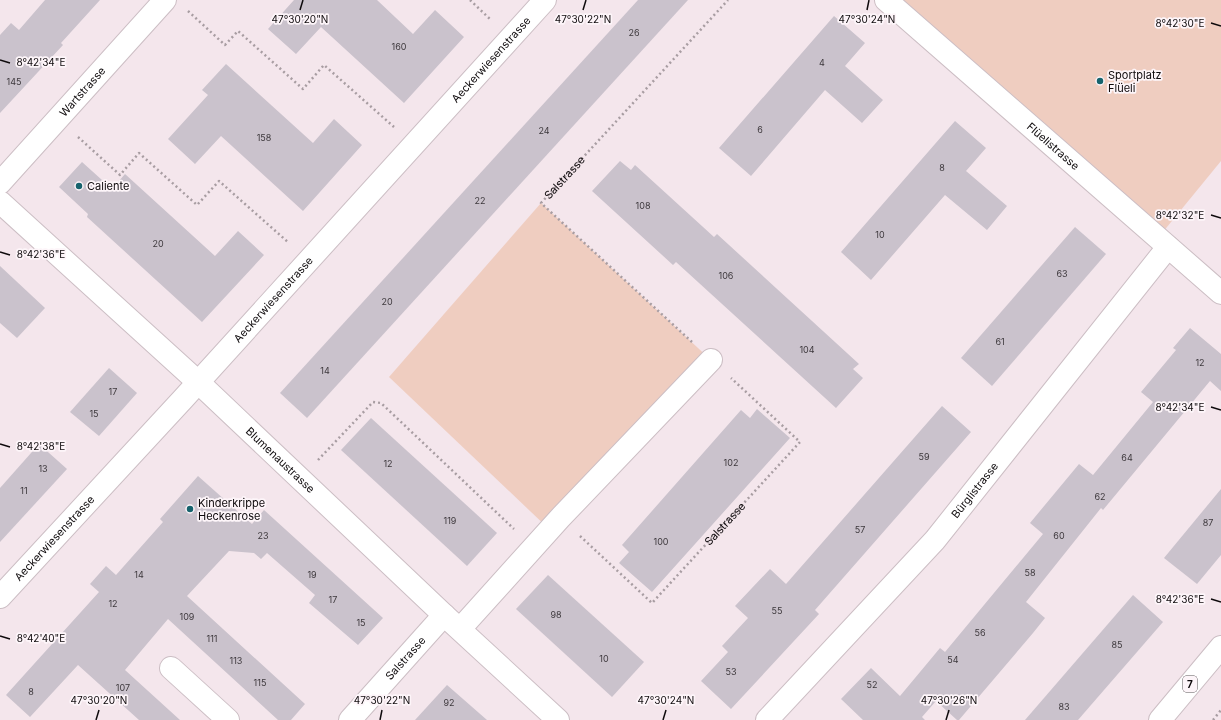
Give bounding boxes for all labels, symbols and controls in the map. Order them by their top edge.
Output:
text: 47°30'20"N [272,13,328,25]
text: 47°30'22"N [555,13,611,25]
text: 47°30'24"N [839,13,895,25]
street label: Aeckerwiesenstrasse [448,14,534,105]
text: 8°42'30"E [1156,17,1204,29]
house number: 26 [628,27,640,38]
house number: 160 [392,41,407,52]
text: 8°42'34"E [16,56,66,68]
house number: 4 [819,57,825,68]
street label: Wartstrasse [56,64,108,119]
place label: Sportplatz Flüeli [1108,68,1162,95]
house number: 145 [7,76,21,87]
marker: Sportplatz Flüeli [1095,76,1105,86]
street label: Flüelistrasse [1024,119,1082,173]
house number: 6 [757,124,763,135]
house number: 24 [538,125,550,136]
house number: 158 [257,132,272,143]
street label: Salstrasse [541,153,588,202]
house number: 8 [939,162,945,173]
place label: Caliente [87,179,129,193]
marker: Caliente [74,181,84,191]
house number: 22 [475,195,485,206]
house number: 108 [636,200,651,211]
text: 8°42'32"E [1156,209,1204,221]
house number: 10 [875,229,885,240]
house number: 20 [152,238,164,249]
text: 8°42'36"E [17,248,65,260]
street label: Aeckerwiesenstrasse [231,254,316,345]
house number: 63 [1056,268,1068,279]
house number: 106 [719,270,734,281]
house number: 20 [381,296,393,307]
house number: 61 [995,336,1005,347]
house number: 104 [799,344,815,355]
house number: 12 [1195,357,1205,368]
house number: 14 [320,365,330,376]
house number: 17 [109,386,117,397]
text: 8°42'34"E [1155,401,1205,413]
house number: 15 [89,408,99,419]
street label: Blumenaustrasse [243,424,318,496]
text: 8°42'38"E [17,440,65,452]
house number: 59 [918,451,930,462]
house number: 64 [1121,452,1133,463]
house number: 102 [724,457,738,468]
house number: 12 [383,458,393,469]
street label: Bürglistrasse [948,459,1001,521]
house number: 13 [38,463,48,474]
house number: 11 [20,485,28,496]
house number: 62 [1094,491,1106,502]
street label: Aeckerwiesenstrasse [11,493,97,584]
place label: Kinderkrippe Heckenrose [198,496,265,523]
street label: Salstrasse [702,499,748,548]
marker: Kinderkrippe Heckenrose [185,504,195,514]
house number: 119 [444,515,457,526]
house number: 87 [1203,517,1213,528]
house number: 57 [855,524,865,535]
house number: 23 [257,530,269,541]
house number: 60 [1053,530,1065,541]
house number: 100 [653,536,669,547]
house number: 58 [1024,567,1036,578]
house number: 14 [134,569,144,580]
house number: 19 [307,569,317,580]
text: 8°42'36"E [1156,593,1204,605]
house number: 17 [329,594,337,605]
house number: 12 [108,598,118,609]
house number: 55 [772,605,782,616]
house number: 98 [550,609,562,620]
house number: 109 [180,611,195,622]
house number: 15 [356,617,366,628]
house number: 56 [974,627,986,638]
text: 8°42'40"E [17,632,65,644]
house number: 111 [207,633,217,644]
street label: Salstrasse [382,633,428,683]
house number: 85 [1111,639,1123,650]
house number: 10 [599,653,609,664]
house number: 54 [947,654,959,665]
house number: 113 [230,655,243,666]
house number: 53 [725,666,737,677]
road number: 7 [1183,676,1197,692]
house number: 115 [254,677,266,688]
house number: 52 [867,679,877,690]
house number: 107 [116,682,130,693]
house number: 8 [28,686,34,697]
text: 47°30'20"N [71,694,127,706]
text: 47°30'22"N [354,694,410,706]
text: 47°30'24"N [638,694,694,706]
text: 47°30'26"N [921,694,977,706]
house number: 92 [443,697,455,708]
house number: 83 [1058,701,1070,712]

